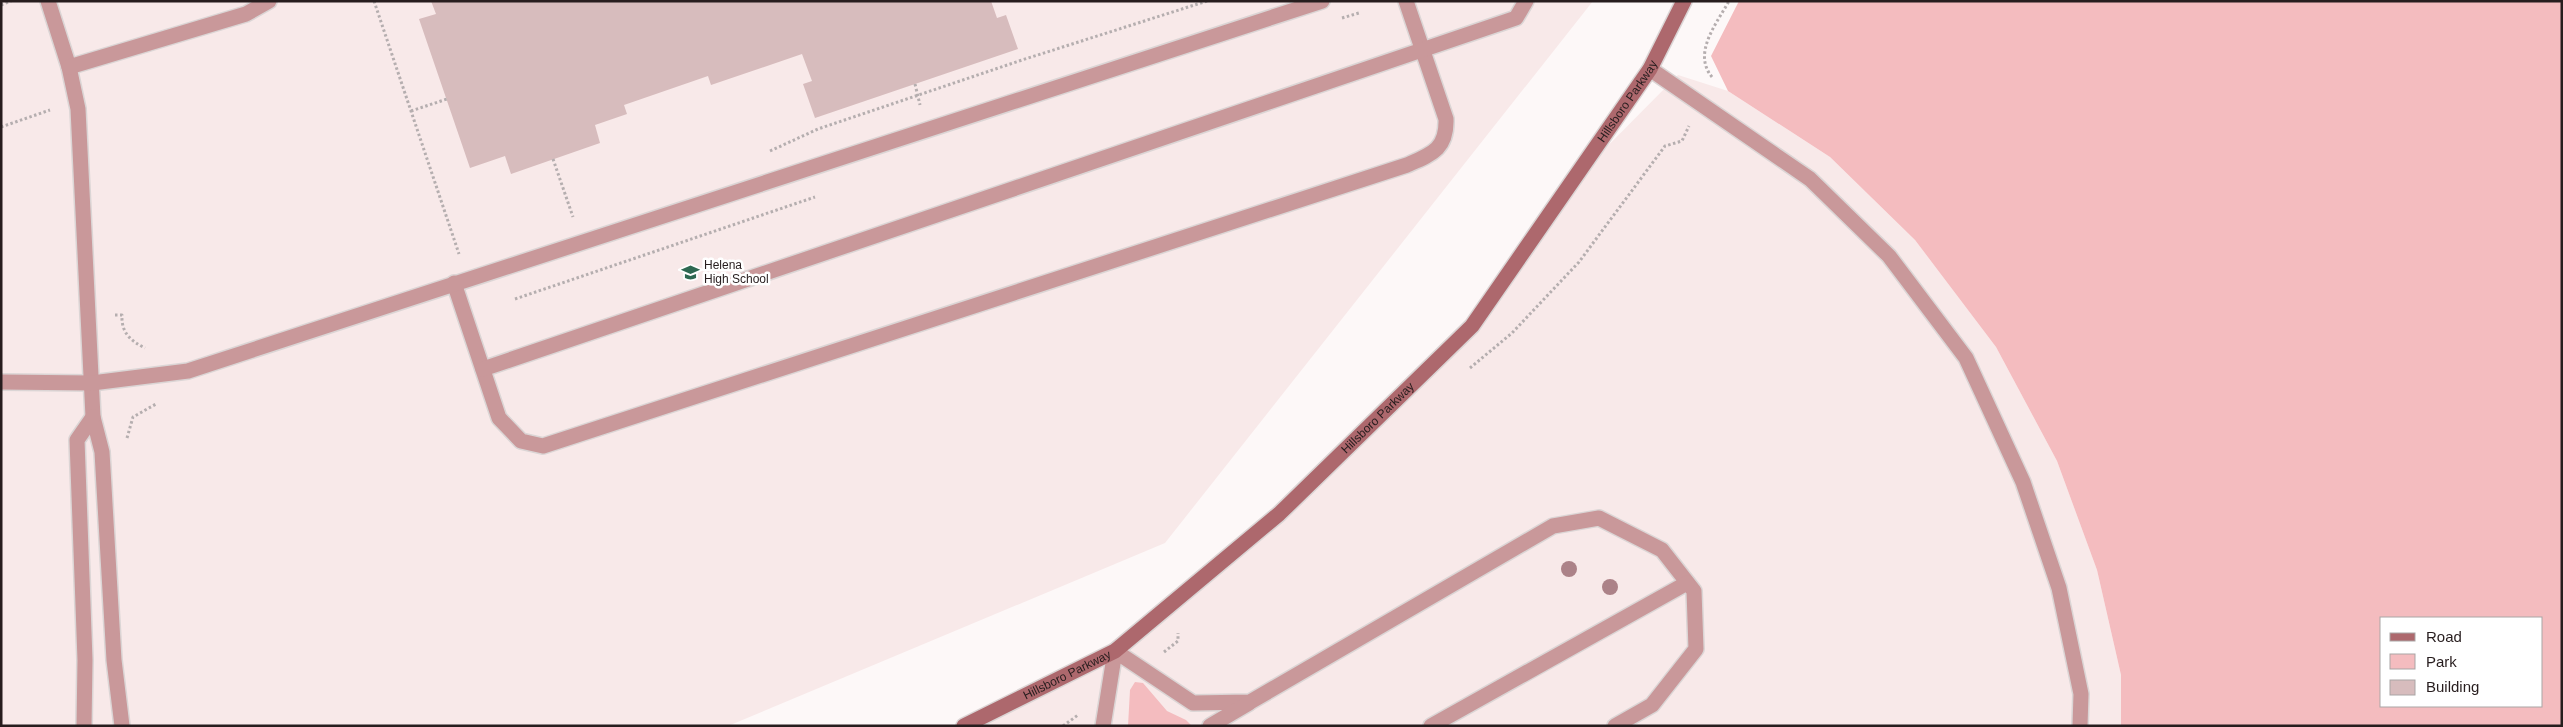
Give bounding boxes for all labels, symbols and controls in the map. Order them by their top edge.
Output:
street label: Hillsboro Parkway [1594,58,1660,145]
place label: Helena High School [704,258,769,286]
school or university icon: Helena High School [680,262,700,282]
street label: Hillsboro Parkway [1338,379,1417,456]
legend [2380,617,2543,707]
text: Road [2426,628,2462,645]
street label: Hillsboro Parkway [1021,647,1113,702]
text: Park [2426,653,2457,670]
text: Building [2426,678,2479,695]

